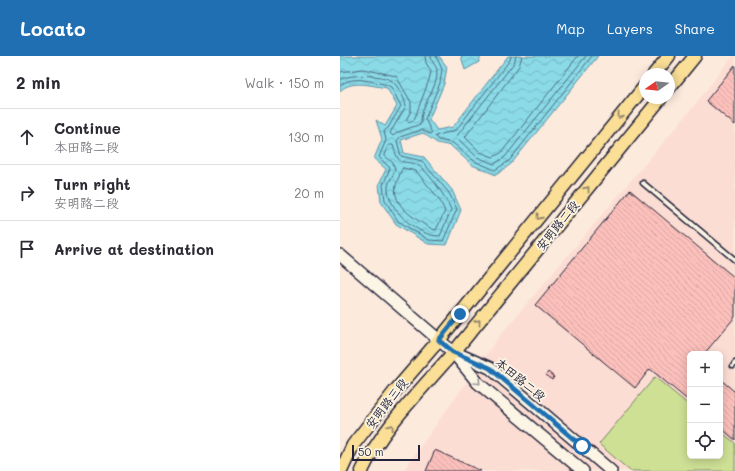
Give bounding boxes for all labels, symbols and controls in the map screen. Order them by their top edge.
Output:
text: Locato [20,16,86,41]
text: Map [556,19,585,38]
text: Layers [607,19,653,38]
text: Share [675,19,715,38]
north arrow [639,68,675,104]
text: 2 min [16,71,61,93]
text: Walk · 150 m [244,74,324,91]
one-way arrow [618,111,625,118]
text: Continue [54,118,121,138]
icon: ahead [16,126,38,148]
text: 130 m [288,128,324,145]
text: 本田路二段 [54,138,119,155]
text: Turn right [54,174,131,194]
icon: right [16,182,38,204]
text: 20 m [294,184,324,201]
one-way arrow [582,186,589,193]
text: 安明路二段 [54,194,119,211]
street label: 安明路二段 [532,197,582,253]
one-way arrow [536,212,543,219]
icon: arrive [16,238,38,260]
text: Arrive at destination [54,239,214,259]
route end [451,305,469,323]
one-way arrow [473,319,480,326]
map controls [687,351,723,459]
button: + [687,351,723,387]
street label: 本田路二段 [493,354,549,404]
street label: 安明路三段 [361,374,411,432]
one-way arrow [473,377,481,385]
button: − [687,387,723,423]
button: locate [687,423,723,459]
one-way arrow [386,424,394,431]
route start [573,437,591,455]
scale bar [352,443,420,462]
text: 50 m [358,444,384,459]

